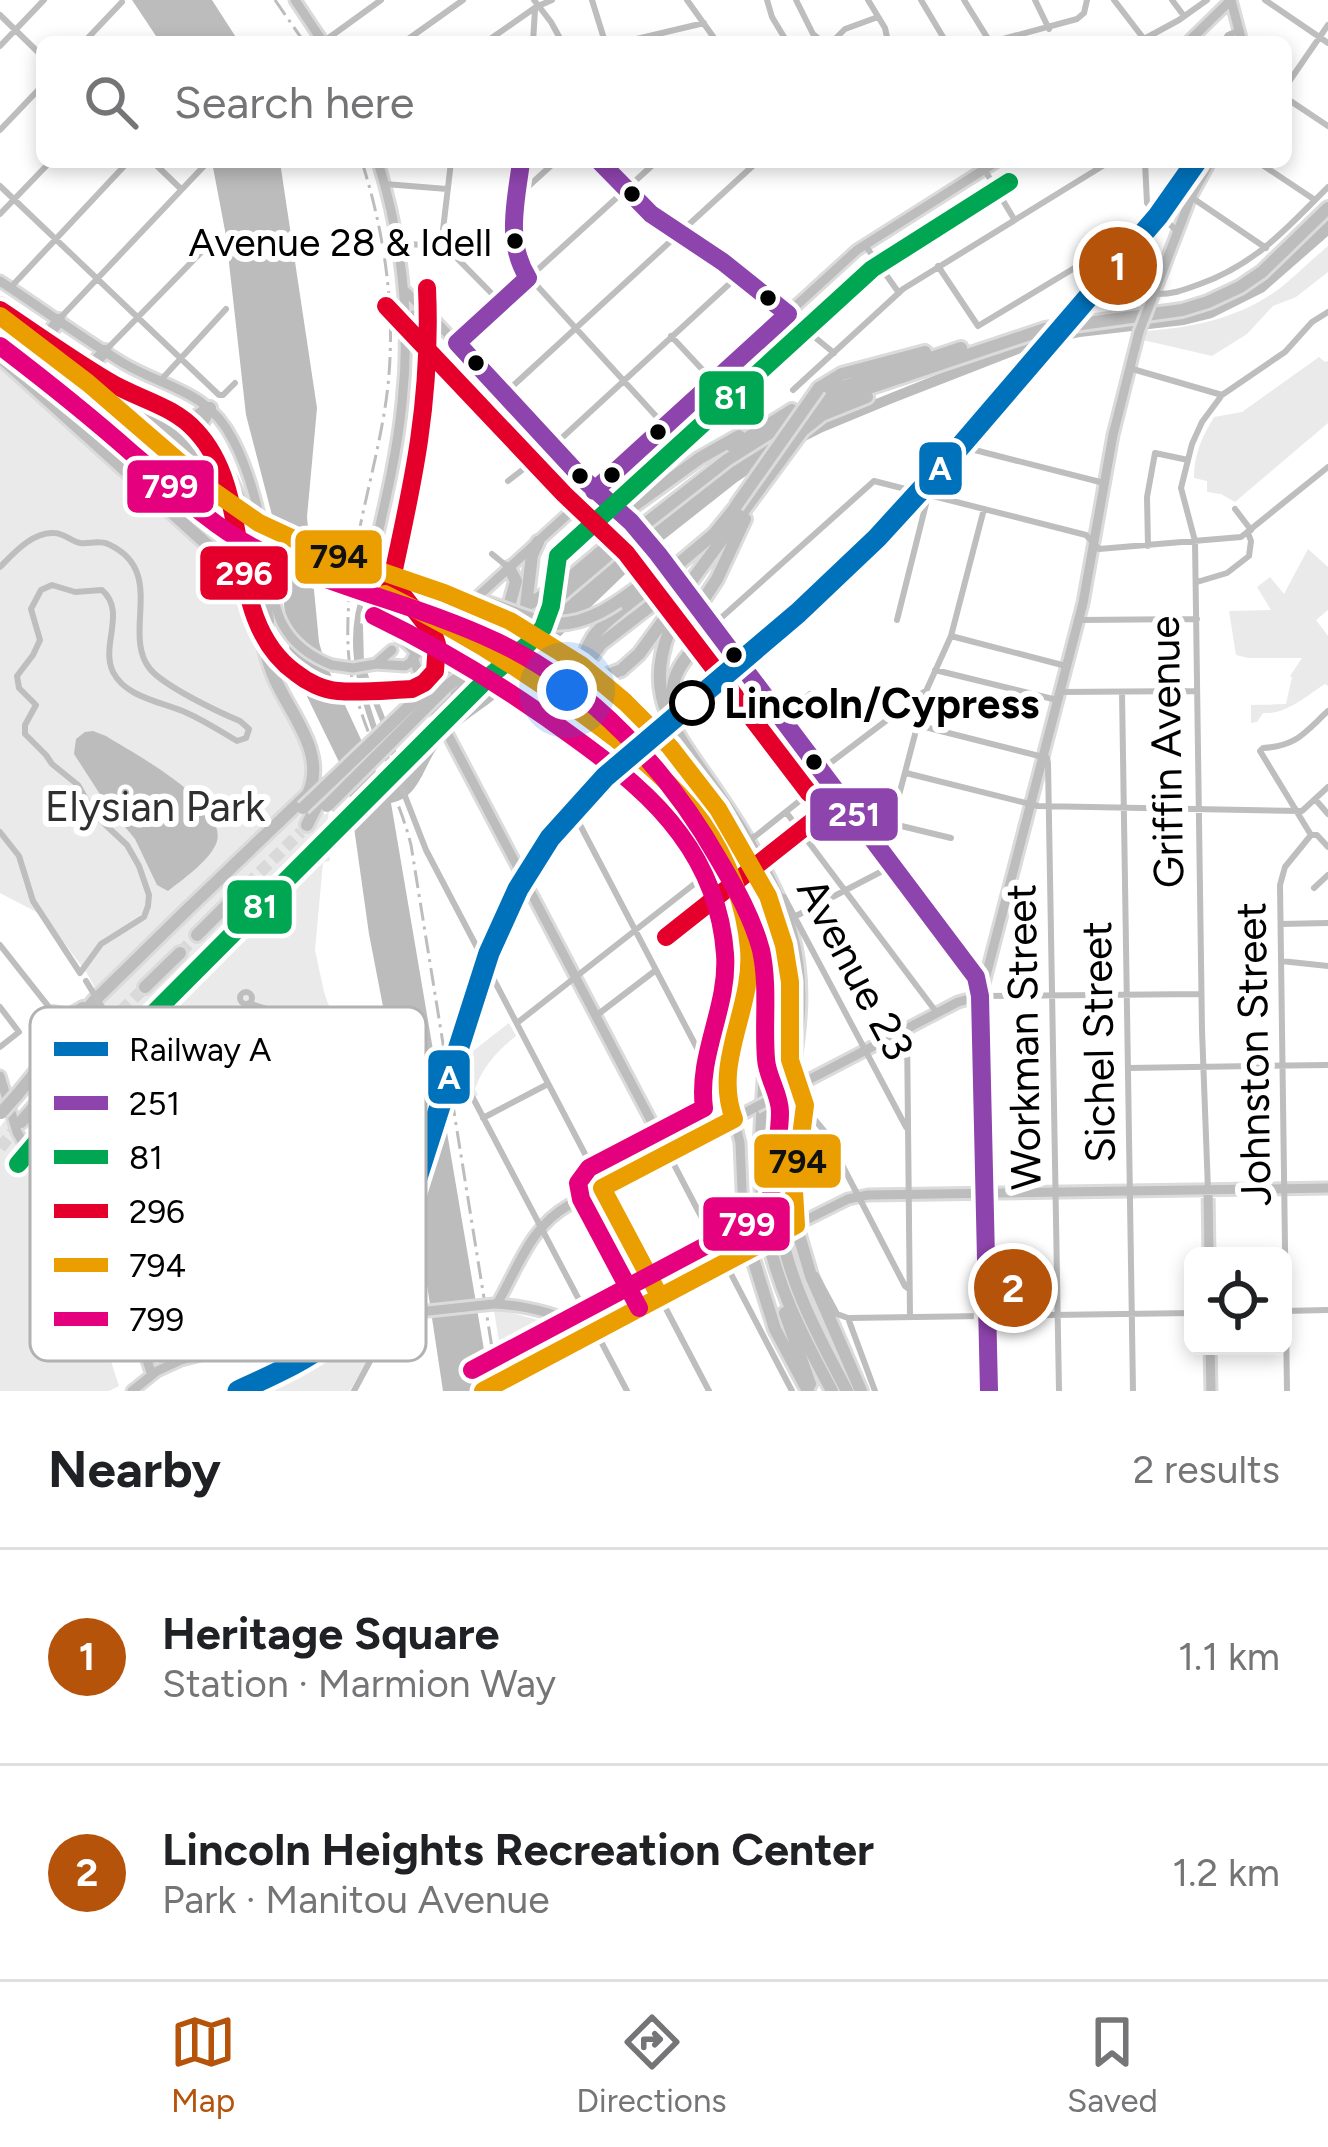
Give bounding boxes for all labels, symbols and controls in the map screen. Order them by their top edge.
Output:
search box [36,36,1292,168]
icon: search [78,69,144,135]
text: Search here [174,75,414,129]
unlabelled marker [621,183,643,205]
place label: Avenue 28 & Idell [188,219,492,266]
pin: 1 [1079,221,1157,311]
marker: Avenue 28 & Idell [504,230,526,252]
unlabelled marker [757,287,779,309]
unlabelled marker [465,352,487,374]
line badge: 81 [697,369,766,427]
text: 81 [714,378,748,417]
unlabelled marker [647,421,669,443]
line badge: A [917,440,964,497]
text: A [928,449,952,488]
line badge: 799 [125,458,216,515]
unlabelled marker [601,464,623,486]
unlabelled marker [569,465,591,487]
text: 799 [142,467,198,506]
line badge: 794 [293,528,384,586]
text: 794 [310,537,368,576]
line badge: 296 [198,544,290,602]
text: 296 [215,554,273,593]
street label: Griffin Avenue [1139,615,1194,889]
unlabelled marker [723,644,745,666]
your location [537,660,597,720]
place label: Lincoln/Cypress [724,678,1039,729]
marker: Lincoln/Cypress [671,682,713,724]
unlabelled marker [803,751,825,773]
park label: Elysian Park [45,781,266,832]
line badge: 251 [808,786,900,843]
text: 251 [828,795,880,834]
street label: Avenue 23 [786,870,925,1069]
line badge: 81 [225,878,294,936]
street label: Workman Street [995,884,1052,1190]
text: 81 [243,887,277,926]
street label: Johnston Street [1225,902,1282,1206]
street label: Sichel Street [1071,921,1126,1163]
legend [30,1007,426,1361]
text: Railway A [129,1030,272,1069]
line badge: A [426,1048,472,1106]
text: A [437,1058,461,1097]
text: 251 [129,1084,180,1123]
line badge: 794 [752,1132,843,1190]
text: 81 [129,1138,163,1177]
text: 794 [769,1142,827,1181]
text: 296 [129,1192,185,1231]
line badge: 799 [701,1195,792,1253]
text: 799 [719,1205,775,1244]
pin: 2 [974,1243,1052,1333]
text: 794 [129,1246,186,1285]
map controls [1184,1247,1292,1355]
button: locate [1184,1247,1292,1355]
text: 799 [129,1300,184,1339]
text: Nearby [48,1439,221,1500]
text: 2 results [1133,1446,1280,1493]
text: Heritage Square [162,1606,499,1660]
text: 1 [79,1633,95,1680]
text: 1.1 km [1178,1633,1280,1680]
text: Station · Marmion Way [162,1660,556,1707]
text: Lincoln Heights Recreation Center [162,1822,874,1876]
text: 2 [76,1849,98,1896]
text: 1.2 km [1172,1849,1280,1896]
text: Park · Manitou Avenue [162,1876,550,1923]
tab: Map [170,2009,236,2120]
tab: Directions [576,2009,727,2120]
tab: Saved [1067,2009,1158,2120]

